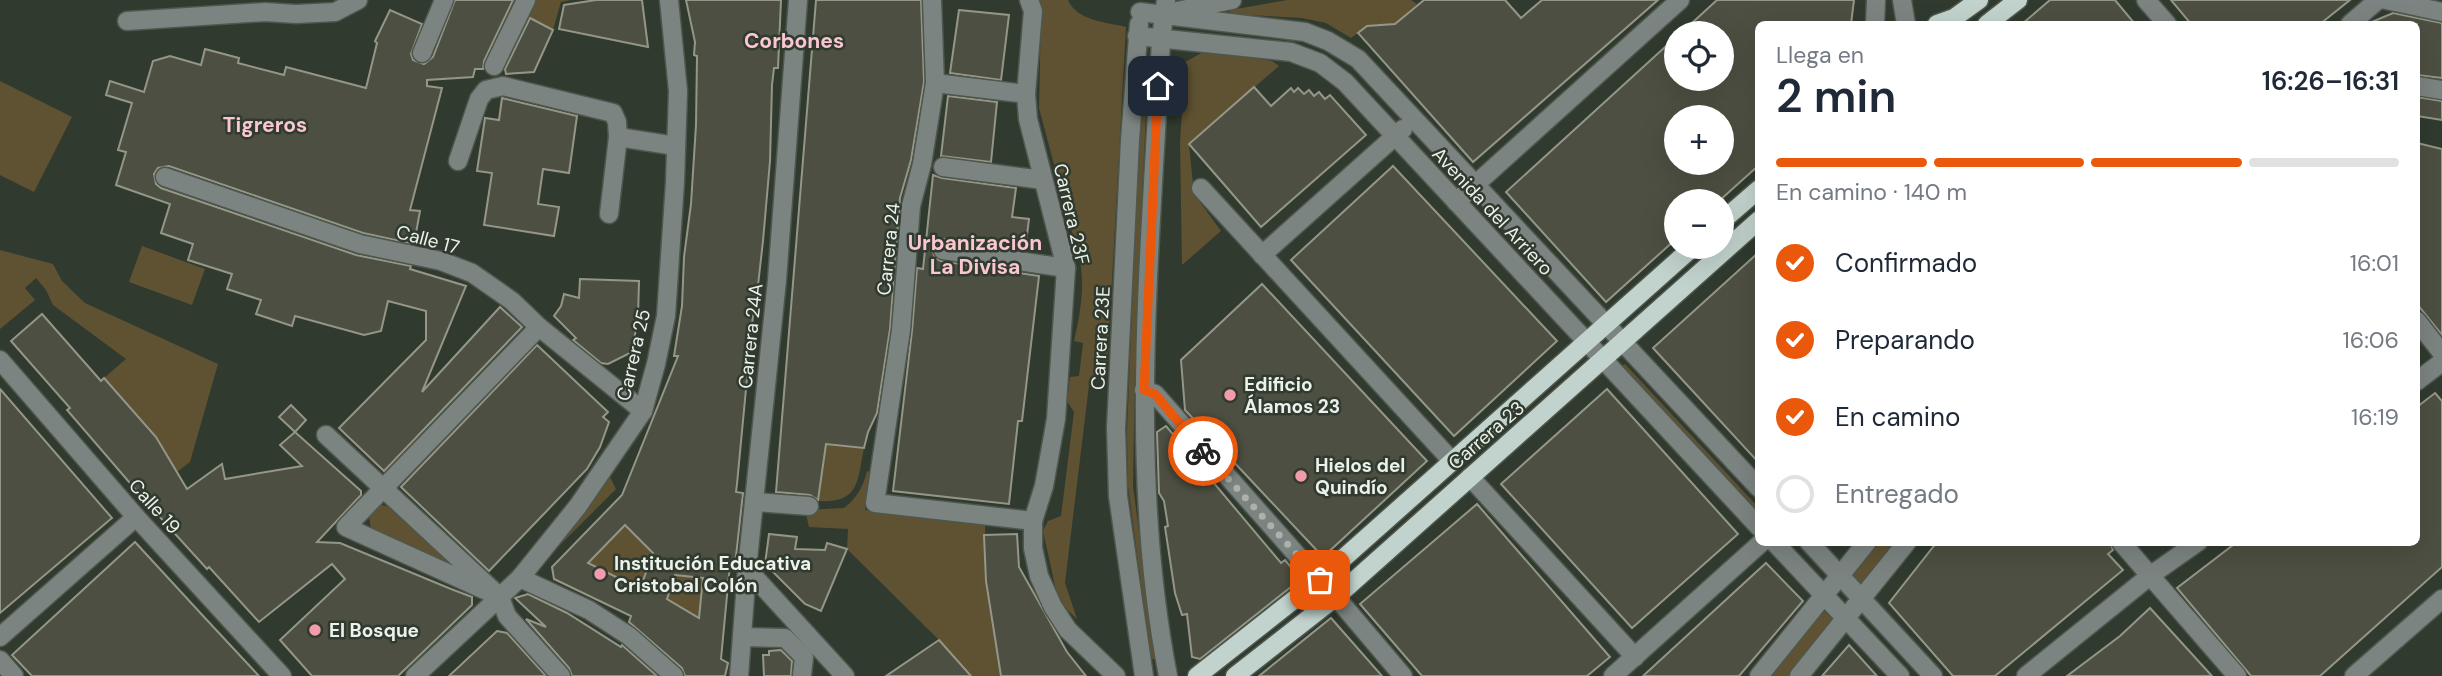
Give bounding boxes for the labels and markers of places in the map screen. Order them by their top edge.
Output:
pin [1128,56,1188,116]
place label: Edificio Álamos 23 [1244,372,1340,419]
marker: Edificio Álamos 23 [1222,387,1238,403]
place label: Hielos del Quindío [1315,453,1405,500]
marker: Hielos del Quindío [1293,468,1309,484]
pin [1290,550,1350,610]
place label: Institución Educativa Cristobal Colón [614,551,811,598]
marker: Institución Educativa Cristobal Colón [592,566,608,582]
place label: El Bosque [329,618,419,643]
marker: El Bosque [307,622,323,638]

